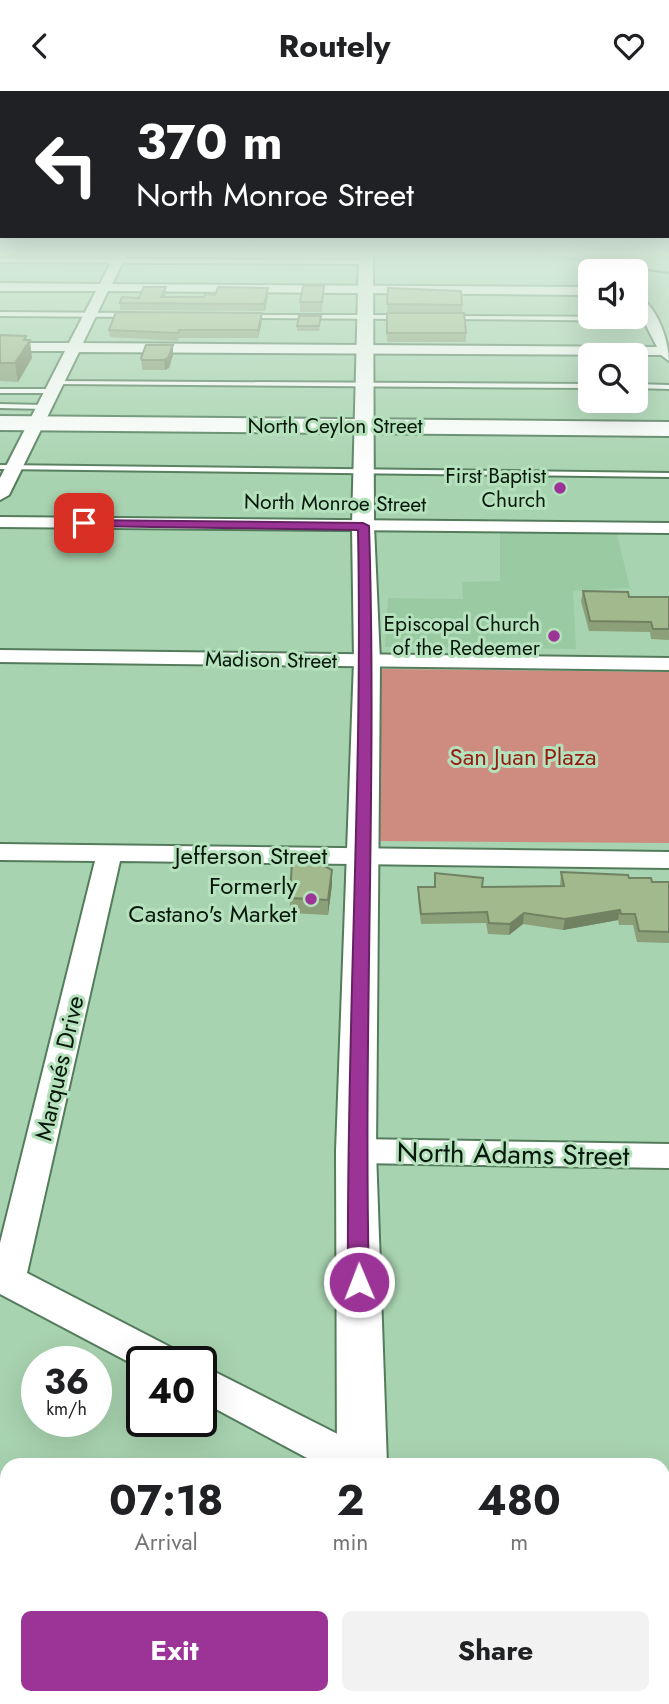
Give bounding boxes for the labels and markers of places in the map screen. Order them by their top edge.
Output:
place label: First Baptist Church [445,461,546,515]
marker: First Baptist Church [552,480,568,496]
pin [54,493,114,553]
place label: Episcopal Church of the Redeemer [383,609,541,663]
marker: Episcopal Church of the Redeemer [546,628,562,644]
place label: Formerly Castano's Market [128,868,297,931]
marker: Formerly Castano's Market [303,891,319,907]

